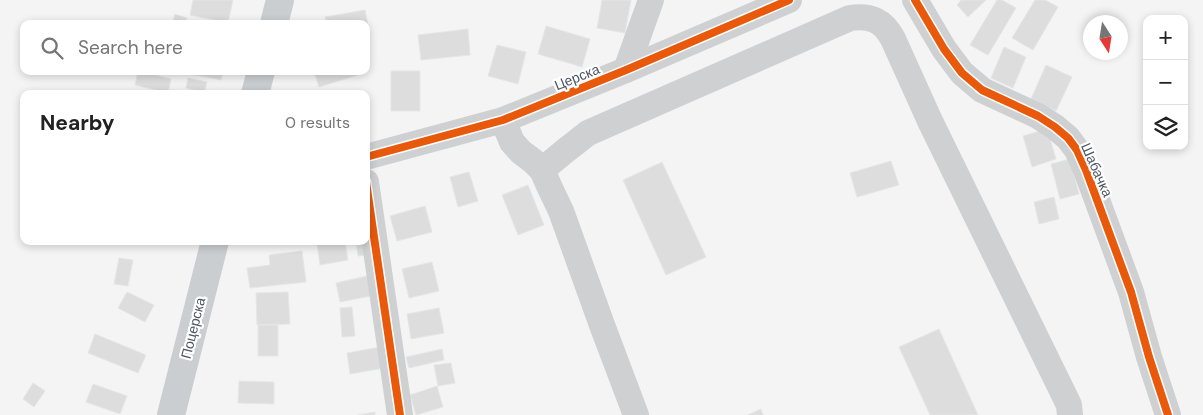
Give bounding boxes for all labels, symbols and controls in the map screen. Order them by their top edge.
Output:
north arrow [1083,15,1128,60]
map controls [1143,15,1188,150]
button: + [1143,15,1188,60]
search box [20,20,370,75]
icon: search [38,34,66,62]
text: Search here [78,35,183,60]
street label: Церска [552,60,602,94]
button: − [1143,60,1188,105]
button: layers [1143,105,1188,150]
text: Nearby [40,109,114,137]
text: 0 results [285,112,350,133]
street label: Шабачка [1077,140,1117,200]
street label: Поцерска [177,295,209,361]

